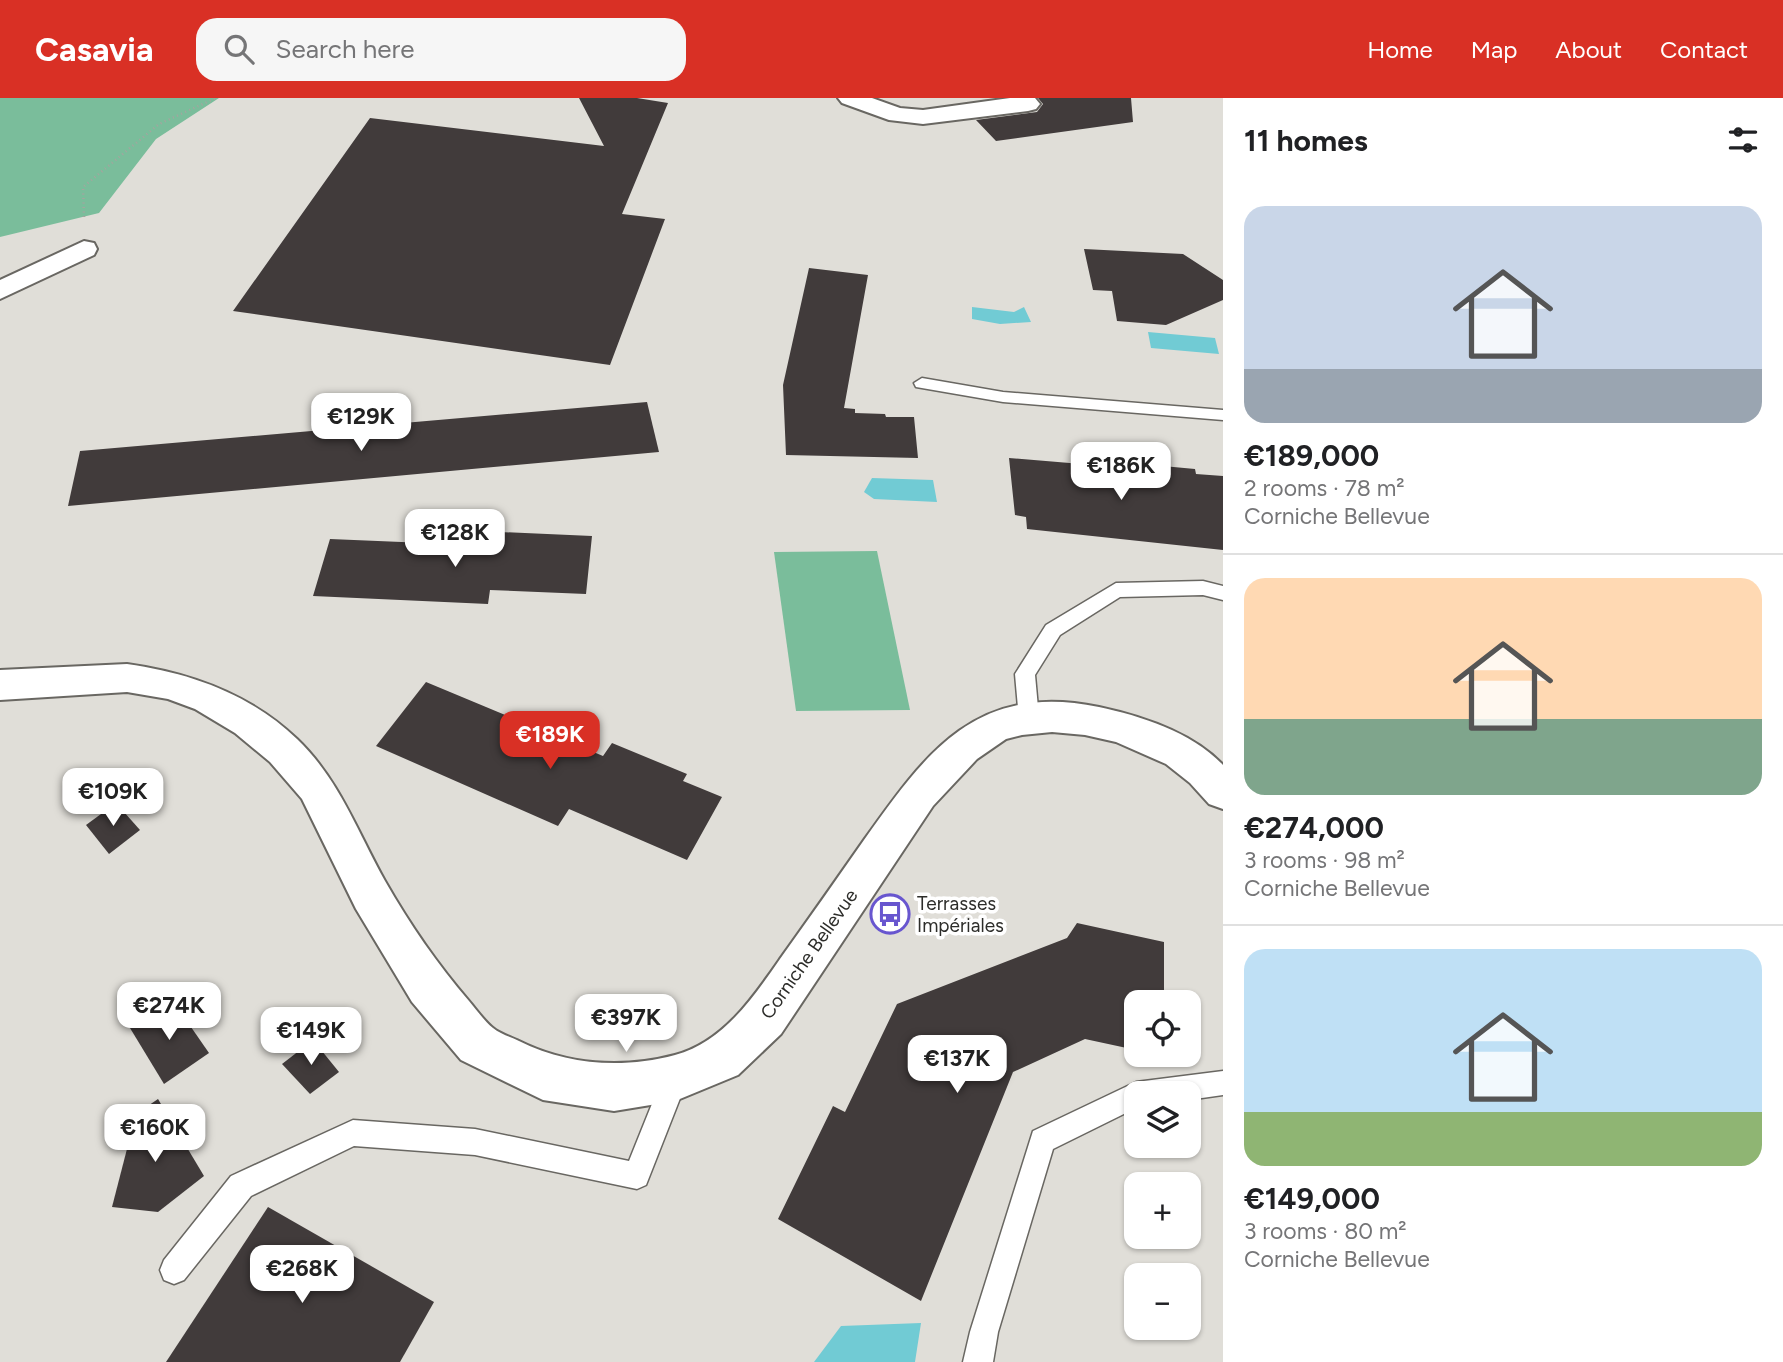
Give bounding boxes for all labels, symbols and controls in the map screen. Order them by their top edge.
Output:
search box [196,18,686,81]
text: Casavia [35,30,154,69]
icon: search [220,30,258,68]
text: Search here [276,33,415,65]
text: Home [1367,35,1433,64]
text: Map [1471,35,1517,64]
text: About [1555,35,1622,64]
text: Contact [1660,35,1748,64]
icon: filters [1724,121,1762,159]
text: 11 homes [1244,122,1368,159]
icon: home [1440,251,1566,377]
pin: €129K [312,394,410,453]
text: €129K [327,402,395,430]
text: €189,000 [1244,437,1379,474]
pin: €186K [1072,442,1170,502]
text: €186K [1087,451,1155,479]
text: 2 rooms · 78 m² [1244,474,1405,502]
text: Corniche Bellevue [1244,502,1430,530]
pin: €128K [406,510,504,569]
text: €128K [421,518,489,546]
icon: home [1440,623,1566,749]
pin: €189K [501,712,599,771]
text: €189K [516,720,584,748]
pin: €109K [64,768,162,828]
text: €109K [78,777,148,805]
text: €274,000 [1244,809,1384,846]
text: 3 rooms · 98 m² [1244,846,1405,874]
text: Corniche Bellevue [1244,874,1430,902]
street label: Corniche Bellevue [756,885,862,1023]
place label: Terrasses Impériales [917,892,1004,937]
bus stop icon: Terrasses Impériales [869,893,911,935]
pin: €274K [120,982,218,1042]
map controls [1124,990,1201,1340]
button: locate [1124,990,1201,1067]
text: €274K [133,991,205,1019]
icon: home [1440,994,1566,1120]
pin: €397K [577,995,675,1054]
text: €397K [591,1003,661,1031]
pin: €149K [262,1007,360,1067]
text: €149K [277,1016,345,1044]
pin: €137K [908,1035,1006,1095]
text: €137K [924,1044,990,1072]
button: layers [1124,1081,1201,1158]
pin: €160K [106,1104,204,1164]
text: €160K [120,1113,190,1141]
button: + [1124,1172,1201,1249]
text: €149,000 [1244,1180,1380,1217]
text: 3 rooms · 80 m² [1244,1217,1407,1245]
text: Corniche Bellevue [1244,1245,1430,1273]
pin: €268K [253,1246,351,1305]
text: €268K [266,1254,338,1282]
button: − [1124,1263,1201,1340]

